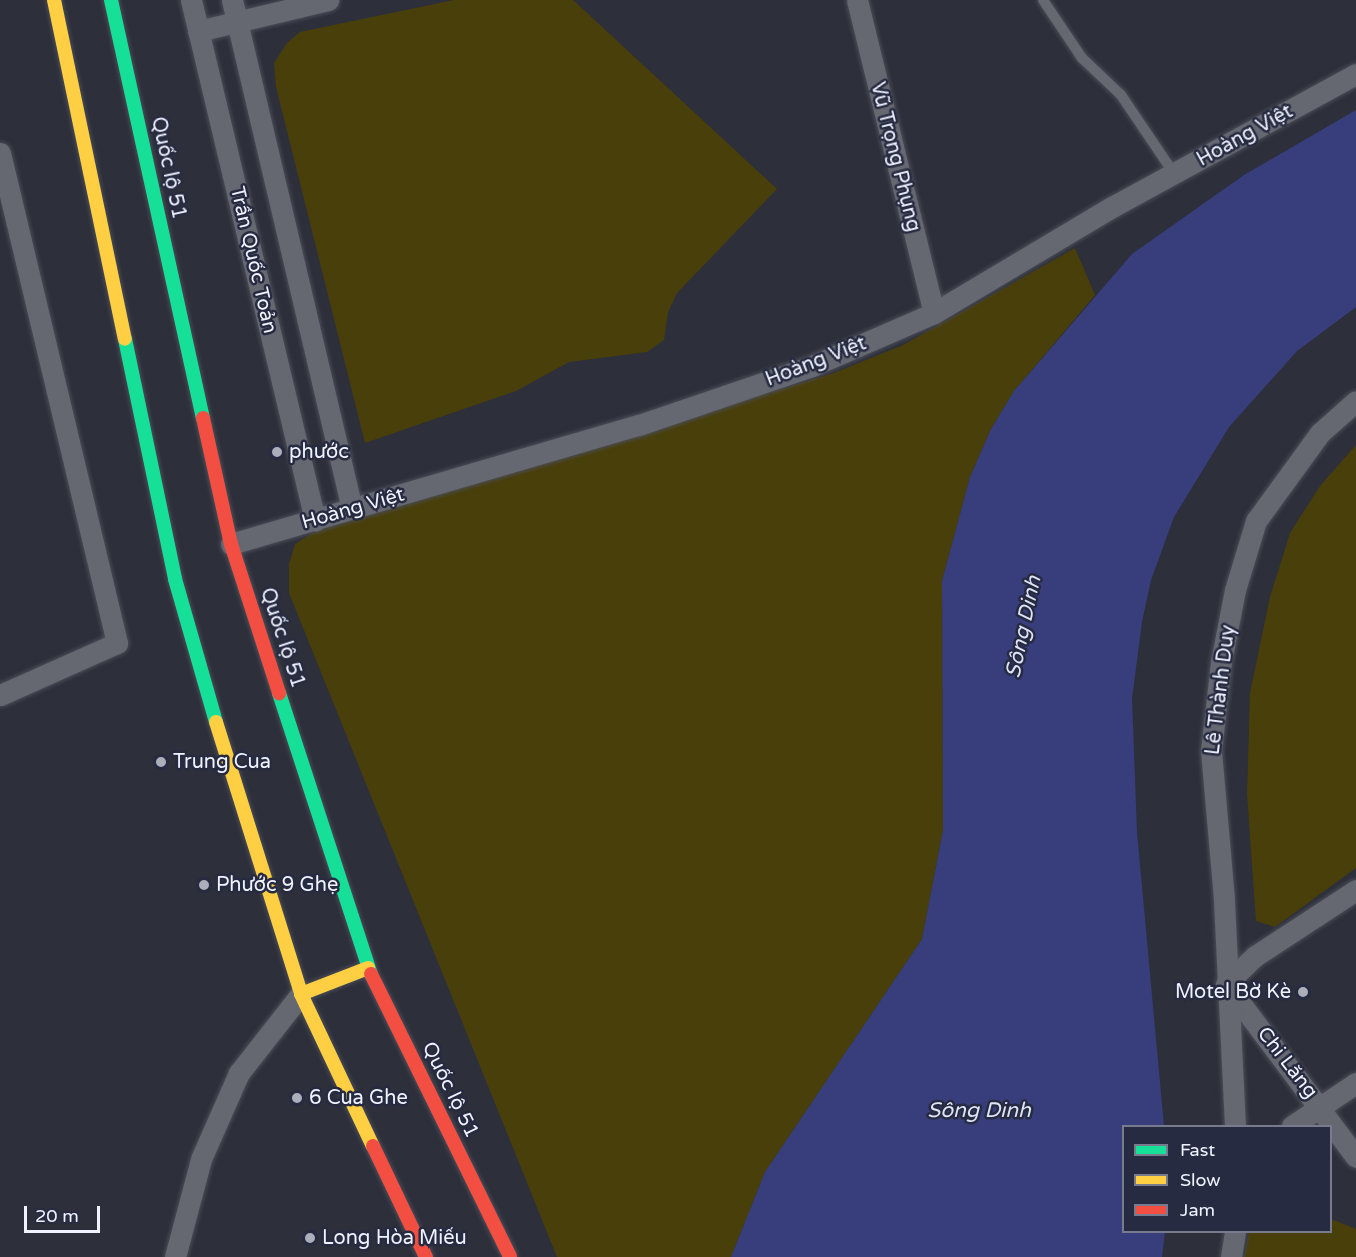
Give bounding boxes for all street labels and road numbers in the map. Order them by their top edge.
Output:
street label: Vũ Trọng Phụng [865,80,925,234]
street label: Hoàng Việt [1193,100,1297,172]
street label: Quốc lộ 51 [145,115,191,221]
street label: Trần Quốc Toản [224,184,282,336]
street label: Hoàng Việt [762,332,870,392]
street label: Hoàng Việt [299,483,407,535]
street label: Quốc lộ 51 [255,585,309,691]
street label: Lê Thành Duy [1201,624,1241,756]
street label: Chi Lăng [1252,1023,1322,1103]
street label: Quốc lộ 51 [416,1038,484,1142]

